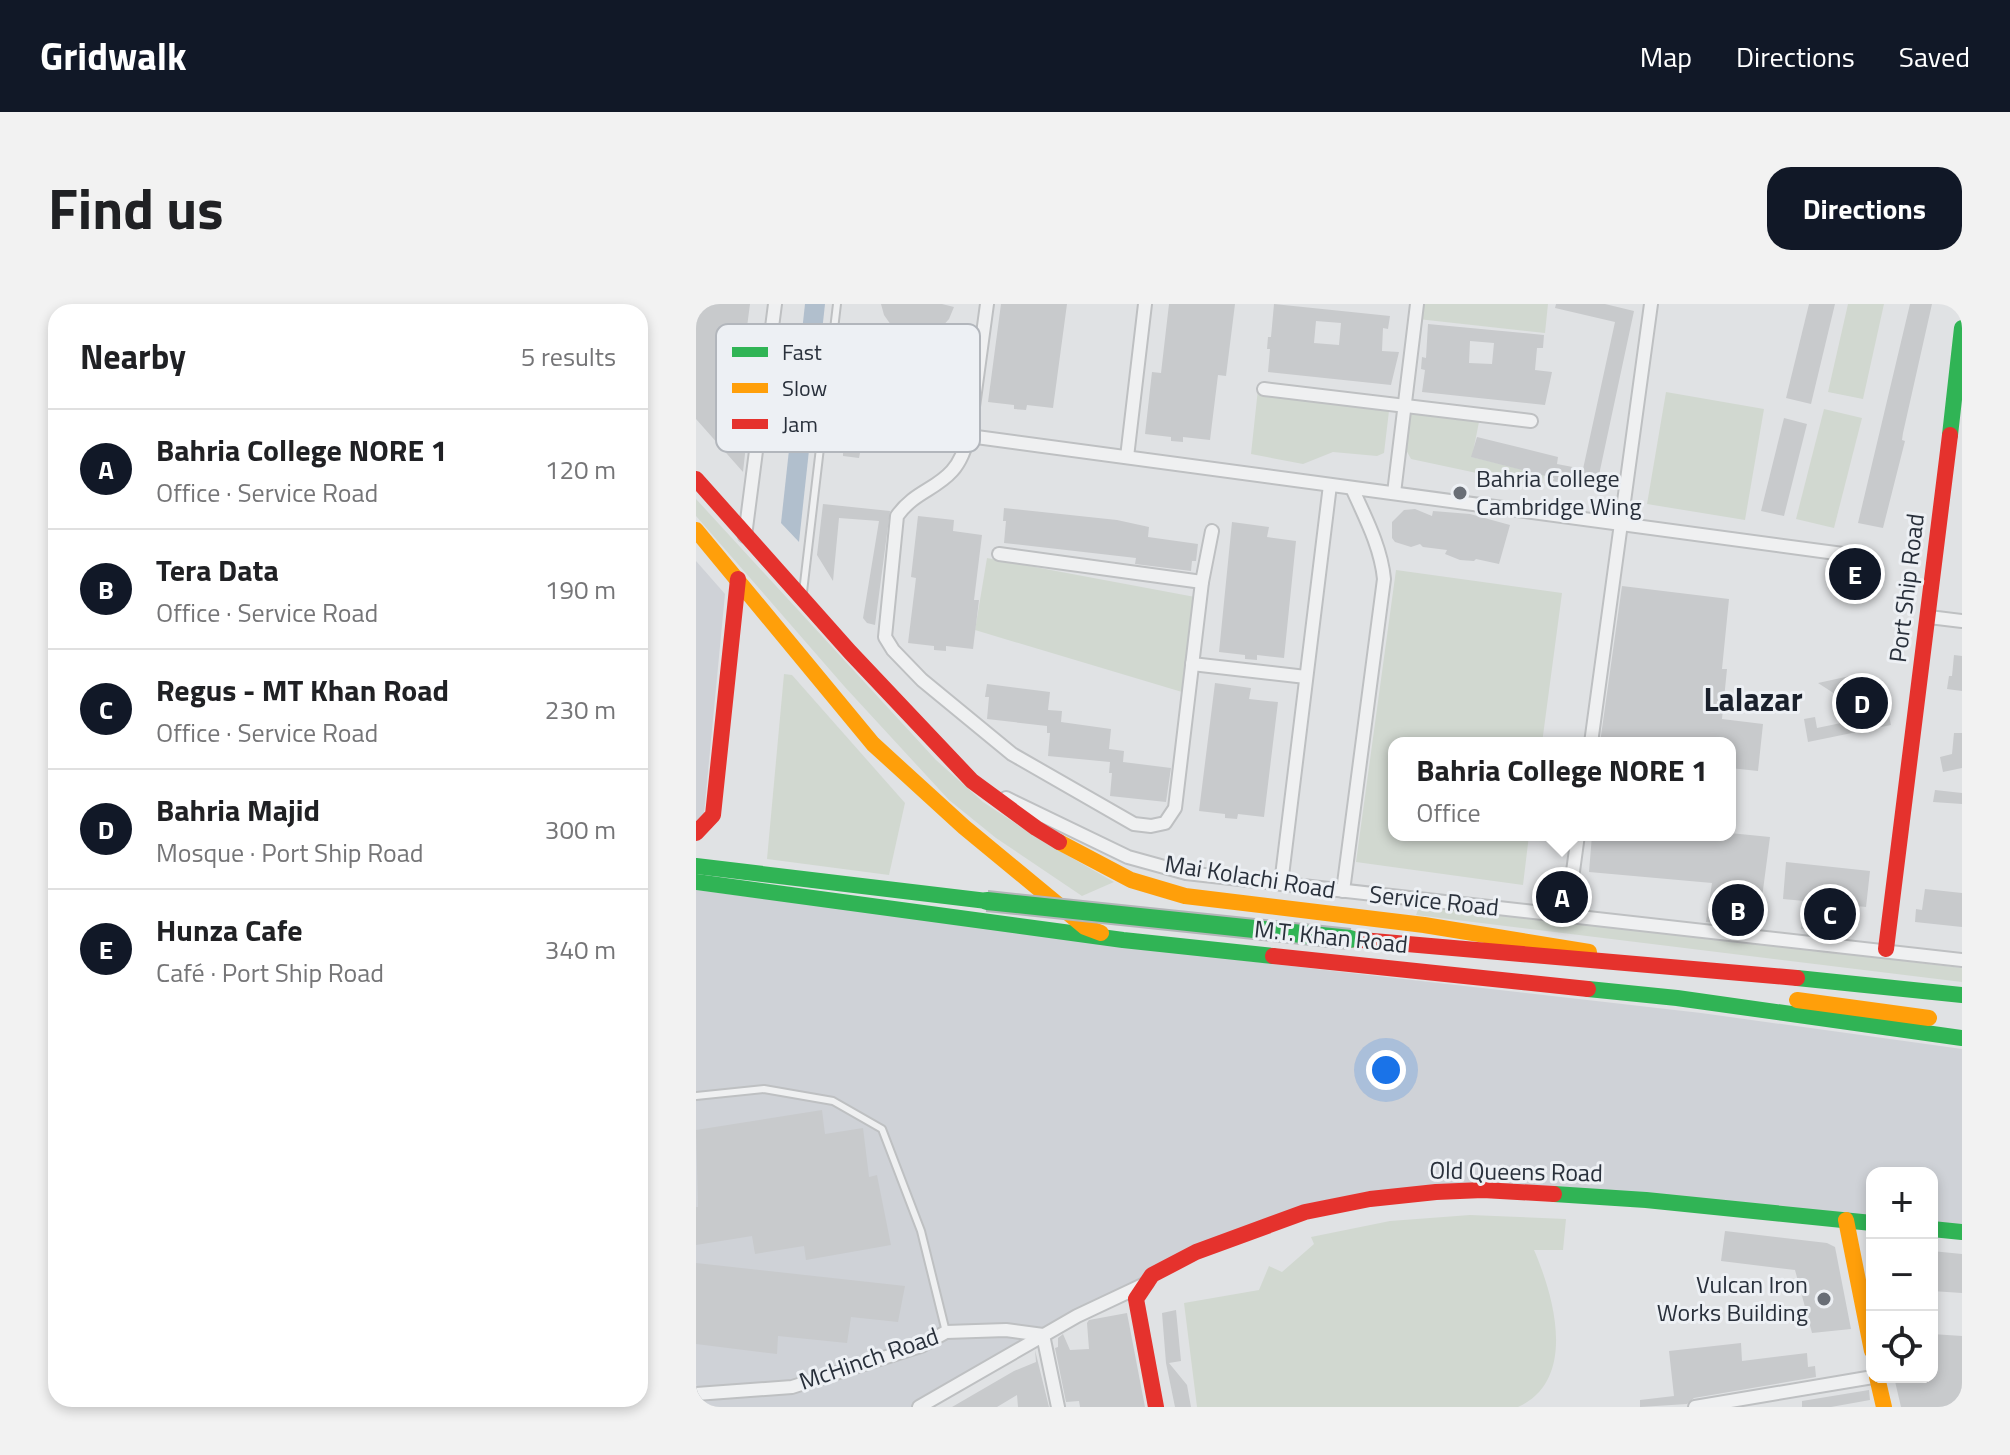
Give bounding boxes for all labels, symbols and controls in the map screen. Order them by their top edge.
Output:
text: Gridwalk [40,27,187,85]
text: Map [1640,35,1692,78]
text: Directions [1736,35,1855,78]
text: Saved [1899,35,1970,78]
text: Find us [48,166,224,251]
button: Directions [1767,167,1962,250]
legend [716,324,980,452]
text: Nearby [80,330,186,382]
text: Fast [782,335,822,369]
text: 5 results [521,337,616,376]
text: Slow [782,371,828,405]
text: Jam [782,407,818,441]
text: Bahria College NORE 1 [156,427,447,473]
text: A [98,450,114,489]
text: 120 m [545,450,616,489]
place label: Bahria College Cambridge Wing [1476,460,1642,524]
text: Office · Service Road [156,473,378,512]
marker: Bahria College Cambridge Wing [1451,484,1469,502]
street label: Port Ship Road [1879,511,1933,664]
pin: E [1829,544,1881,604]
text: Tera Data [156,547,279,593]
text: B [98,570,114,609]
text: 190 m [545,570,616,609]
text: Office · Service Road [156,593,378,632]
text: Regus - MT Khan Road [156,667,449,713]
pin: D [1836,673,1888,733]
district label: Lalazar [1703,675,1803,723]
text: C [99,690,113,729]
text: 230 m [545,690,616,729]
text: Office · Service Road [156,713,378,752]
popup [1388,737,1736,841]
text: Bahria College NORE 1 [1416,747,1708,793]
text: Bahria Majid [156,787,320,833]
text: Office [1416,793,1481,832]
text: D [98,810,114,849]
text: 300 m [545,810,616,849]
text: Mosque · Port Ship Road [156,833,424,872]
street label: Mai Kolachi Road [1162,845,1338,907]
pin: A [1536,867,1588,927]
street label: Service Road [1368,875,1501,925]
pin: B [1712,880,1764,940]
pin: C [1804,884,1856,944]
text: Hunza Cafe [156,907,303,953]
street label: M.T. Khan Road [1253,910,1410,962]
text: E [99,930,113,969]
text: 340 m [545,930,616,969]
text: Café · Port Ship Road [156,953,384,992]
your location [1366,1050,1406,1090]
street label: Old Queens Road [1429,1151,1603,1191]
map controls [1866,1167,1938,1383]
button: + [1866,1167,1938,1239]
button: − [1866,1239,1938,1311]
place label: Vulcan Iron Works Building [1657,1266,1808,1330]
marker: Vulcan Iron Works Building [1815,1290,1833,1308]
button: locate [1866,1311,1938,1383]
street label: McHinch Road [794,1317,943,1399]

